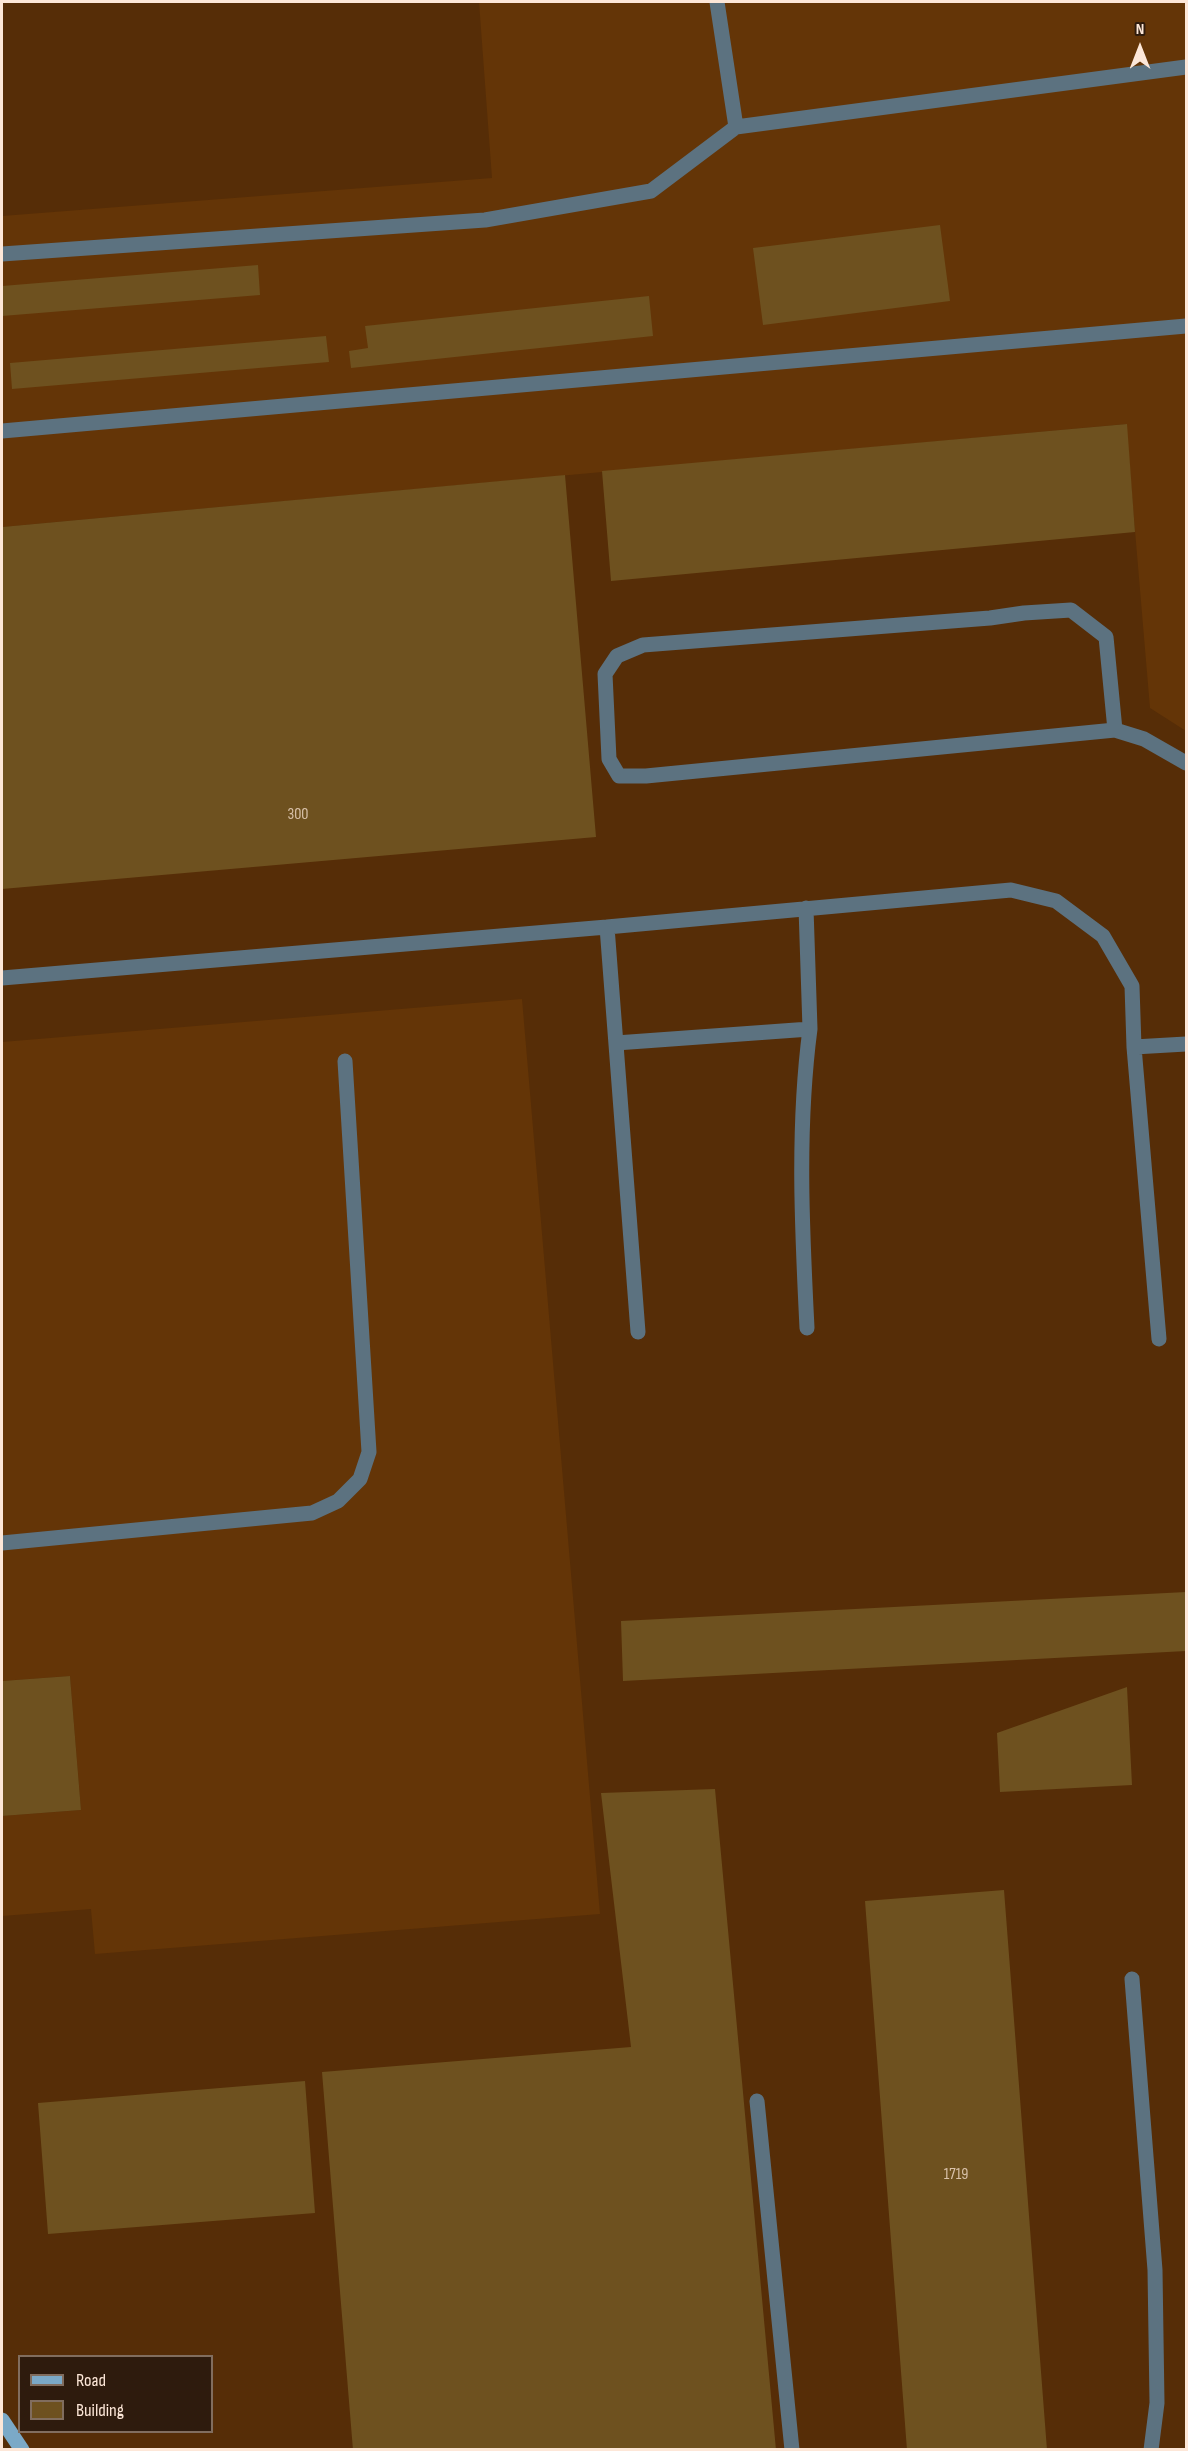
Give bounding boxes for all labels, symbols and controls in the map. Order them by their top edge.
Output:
north arrow [1110,18,1170,78]
text: N [1136,20,1144,39]
house number: 300 [288,805,308,825]
house number: 1719 [944,2165,968,2185]
legend [18,2355,213,2433]
text: Road [76,2370,106,2391]
text: Building [76,2400,124,2421]

